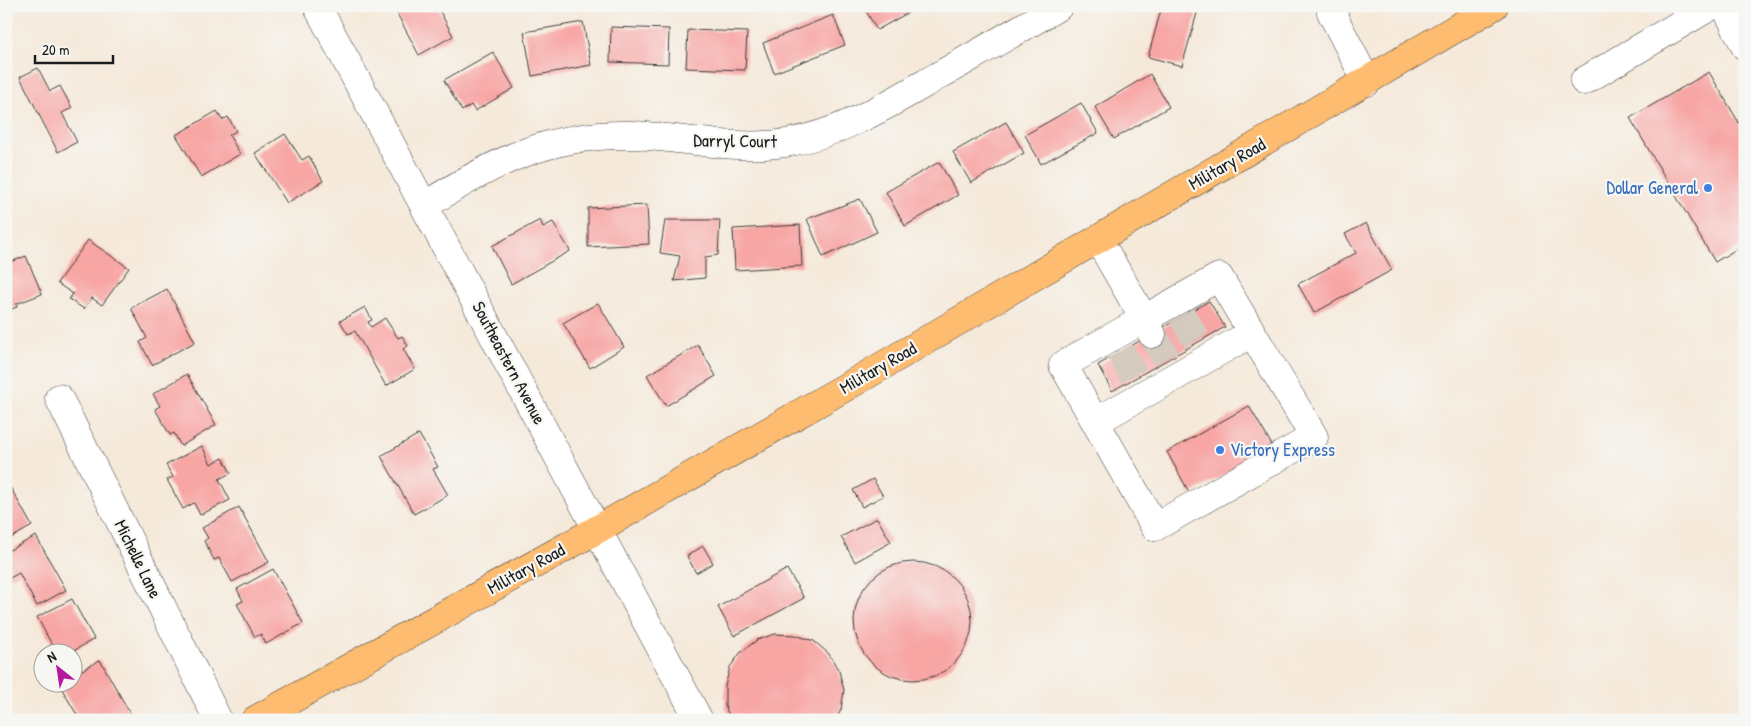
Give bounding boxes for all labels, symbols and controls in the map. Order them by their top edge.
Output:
scale bar [35,32,112,64]
text: 20 m [42,39,69,60]
street label: Darryl Court [693,127,778,154]
street label: Military Road [1184,131,1270,196]
place label: Dollar General [1606,175,1698,200]
marker: Dollar General [1702,182,1714,194]
street label: Southeastern Avenue [467,297,552,429]
street label: Military Road [835,335,921,400]
place label: Victory Express [1230,437,1335,462]
marker: Victory Express [1214,444,1226,456]
street label: Michelle Lane [109,515,168,602]
street label: Military Road [483,537,569,600]
north arrow [32,644,82,694]
text: N [43,646,60,666]

